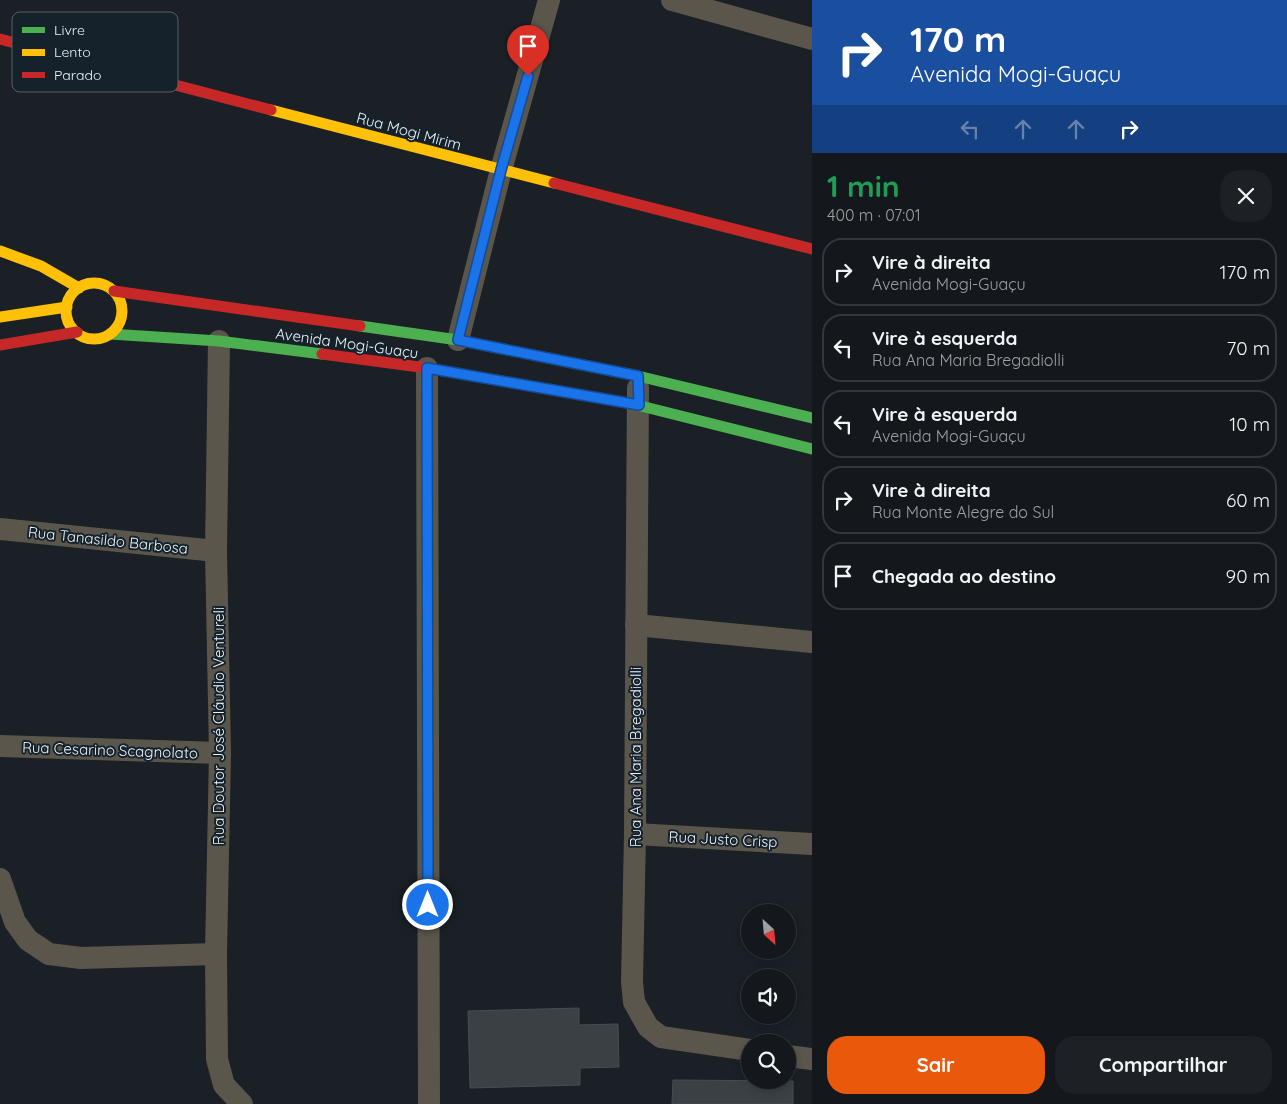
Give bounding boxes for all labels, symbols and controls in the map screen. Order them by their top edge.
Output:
legend [12,12,178,92]
text: 170 m [910,17,1006,61]
icon: right [827,20,892,85]
text: Livre [54,21,85,39]
pin [507,25,549,76]
icon: arrive [514,32,542,60]
text: Lento [54,43,91,61]
text: Avenida Mogi-Guaçu [910,60,1121,88]
text: Parado [54,66,101,84]
street label: Rua Mogi Mirim [354,108,464,154]
icon: left [956,115,984,143]
icon: ahead [1009,115,1037,143]
icon: ahead [1062,115,1090,143]
icon: right [1115,115,1143,143]
text: 1 min [827,167,900,205]
button: close [1220,170,1272,222]
text: 400 m · 07:01 [827,205,921,225]
text: Vire à direita [872,250,991,274]
icon: right [829,258,857,286]
text: 170 m [1219,260,1270,284]
text: Avenida Mogi-Guaçu [872,274,1026,294]
street label: Avenida Mogi-Guaçu [274,324,420,362]
text: Vire à esquerda [872,326,1017,350]
icon: left [829,334,857,362]
text: 70 m [1226,336,1270,360]
text: Rua Ana Maria Bregadiolli [872,350,1064,370]
text: Vire à esquerda [872,402,1017,426]
icon: left [829,410,857,438]
text: 10 m [1229,412,1270,436]
text: Avenida Mogi-Guaçu [872,426,1026,446]
text: Vire à direita [872,478,991,502]
icon: right [829,486,857,514]
text: 60 m [1226,488,1270,512]
text: Rua Monte Alegre do Sul [872,502,1054,522]
street label: Rua Tanasildo Barbosa [27,522,189,558]
icon: arrive [829,562,857,590]
text: Chegada ao destino [872,564,1056,588]
text: 90 m [1226,564,1270,588]
street label: Rua Doutor José Cláudio Ventureli [209,607,228,845]
street label: Rua Ana Maria Bregadiolli [626,667,645,847]
street label: Rua Cesarino Scagnolato [22,737,198,763]
street label: Rua Justo Crisp [668,827,778,851]
position arrow [401,878,453,930]
north arrow [741,904,796,959]
map controls [741,904,796,1089]
button: sound [741,969,796,1024]
button: search [741,1034,796,1089]
button: Sair [827,1036,1045,1094]
button: Compartilhar [1055,1036,1272,1094]

